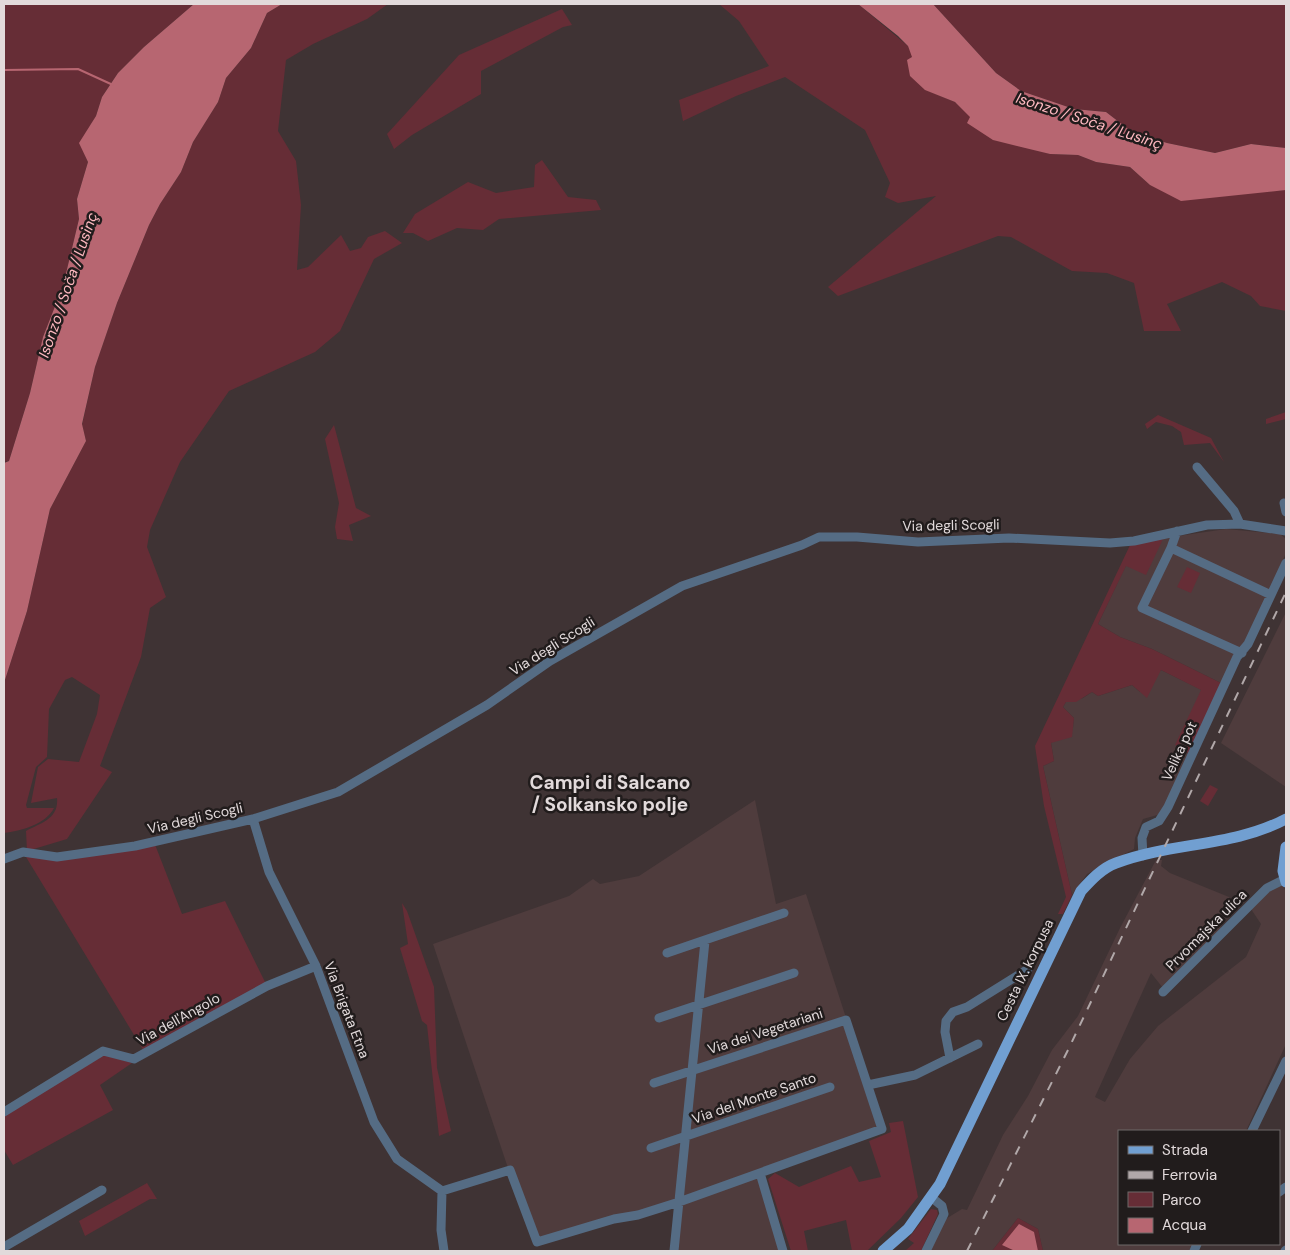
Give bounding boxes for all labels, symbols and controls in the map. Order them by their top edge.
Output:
water label: Isonzo / Soča / Lusinç [1013,88,1165,154]
water label: Isonzo / Soča / Lusinç [34,209,102,360]
street label: Via degli Scogli [902,515,1000,535]
street label: Via degli Scogli [506,613,598,679]
street label: Velika pot [1157,718,1201,784]
district label: Campi di Salcano / Solkansko polje [530,770,690,817]
street label: Via degli Scogli [146,798,244,838]
street label: Prvomajska ulica [1162,886,1250,974]
street label: Cesta IX. korpusa [993,916,1057,1024]
street label: Via Brigata Etna [320,959,374,1061]
street label: Via dell'Angolo [133,989,223,1049]
street label: Via dei Vegetariani [705,1004,825,1058]
street label: Via del Monte Santo [690,1068,818,1128]
legend [1118,1130,1280,1245]
text: Strada [1162,1140,1208,1160]
text: Ferrovia [1162,1165,1217,1185]
text: Parco [1162,1190,1201,1210]
text: Acqua [1162,1215,1206,1235]

